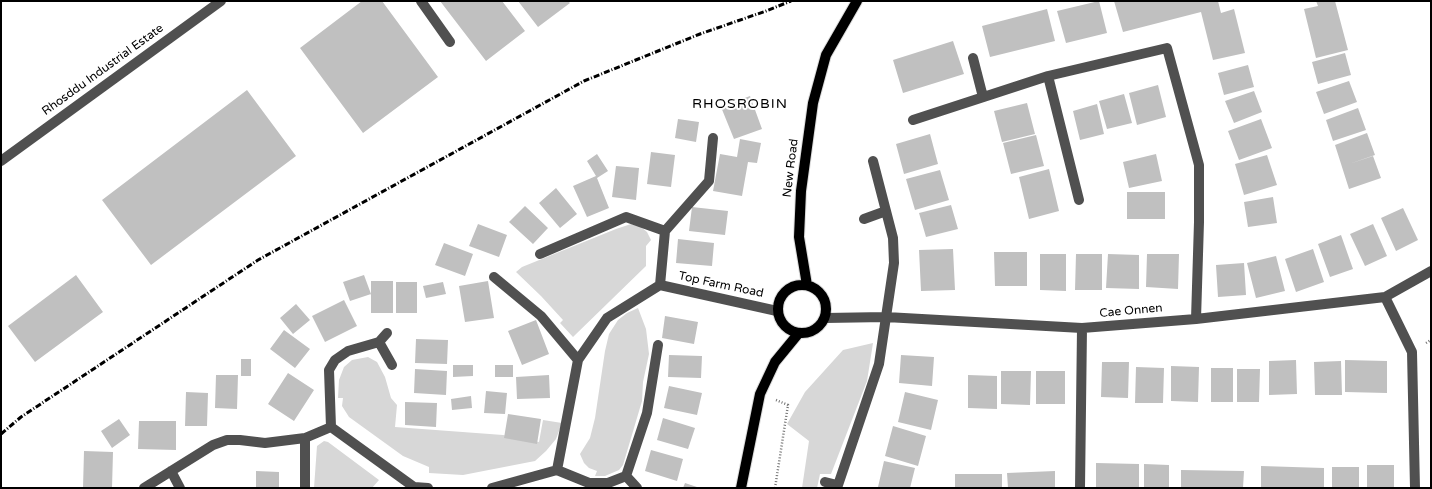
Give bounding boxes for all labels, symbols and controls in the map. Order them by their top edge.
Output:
street label: Rhosddu Industrial Estate [40,21,166,119]
district label: RHOSROBIN [692,96,788,112]
street label: New Road [780,138,802,198]
street label: Top Farm Road [677,269,765,301]
street label: Cae Onnen [1099,301,1163,321]

